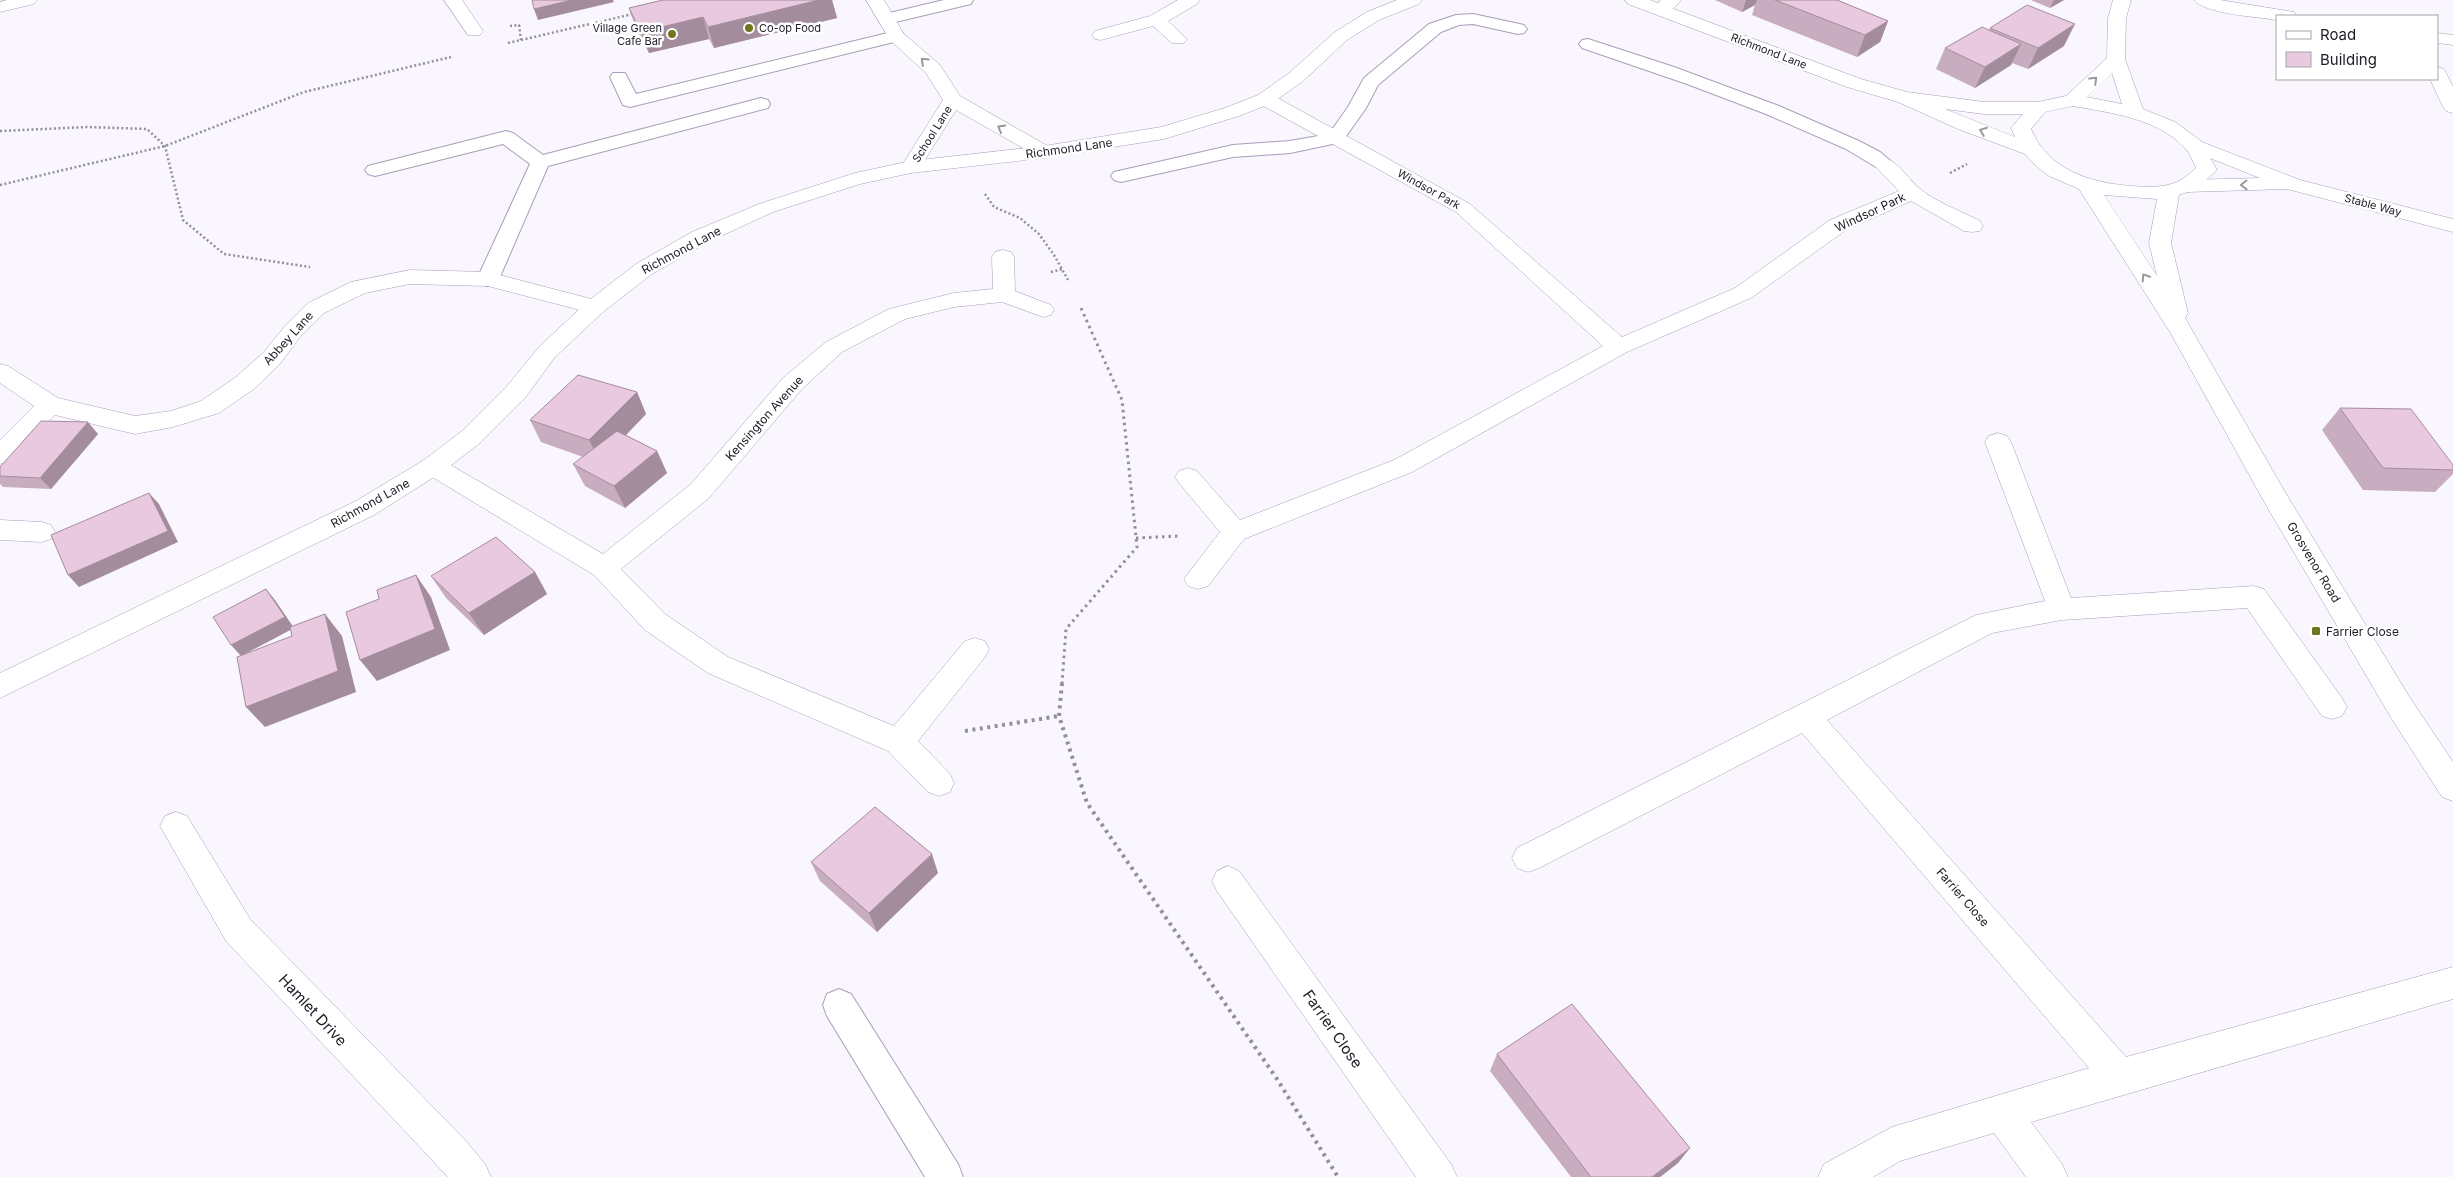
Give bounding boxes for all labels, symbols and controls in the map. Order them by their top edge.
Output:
legend [2276,15,2438,80]
place label: Village Green Cafe Bar [592,21,662,48]
place label: Co-op Food [759,21,821,35]
marker: Co-op Food [743,22,755,34]
text: Road [2320,25,2356,44]
marker: Village Green Cafe Bar [666,28,678,40]
street label: Richmond Lane [1729,30,1809,72]
text: Building [2320,50,2377,69]
one-way arrow [920,58,929,67]
one-way arrow [2089,77,2098,86]
street label: School Lane [909,103,955,165]
one-way arrow [997,124,1006,134]
one-way arrow [1980,127,1988,137]
street label: Richmond Lane [1025,134,1113,162]
street label: Windsor Park [1395,166,1463,212]
one-way arrow [2240,180,2248,190]
street label: Windsor Park [1832,189,1908,235]
street label: Stable Way [2343,191,2403,219]
street label: Richmond Lane [639,223,723,277]
one-way arrow [2142,273,2152,282]
street label: Abbey Lane [260,308,316,368]
street label: Kensington Avenue [722,372,806,464]
street label: Richmond Lane [328,475,412,531]
street label: Grosvenor Road [2284,519,2344,605]
place label: Farrier Close [2326,624,2399,639]
marker: Farrier Close [2310,625,2322,637]
street label: Farrier Close [1933,865,1993,929]
street label: Hamlet Drive [275,970,351,1050]
street label: Farrier Close [1299,986,1367,1072]

